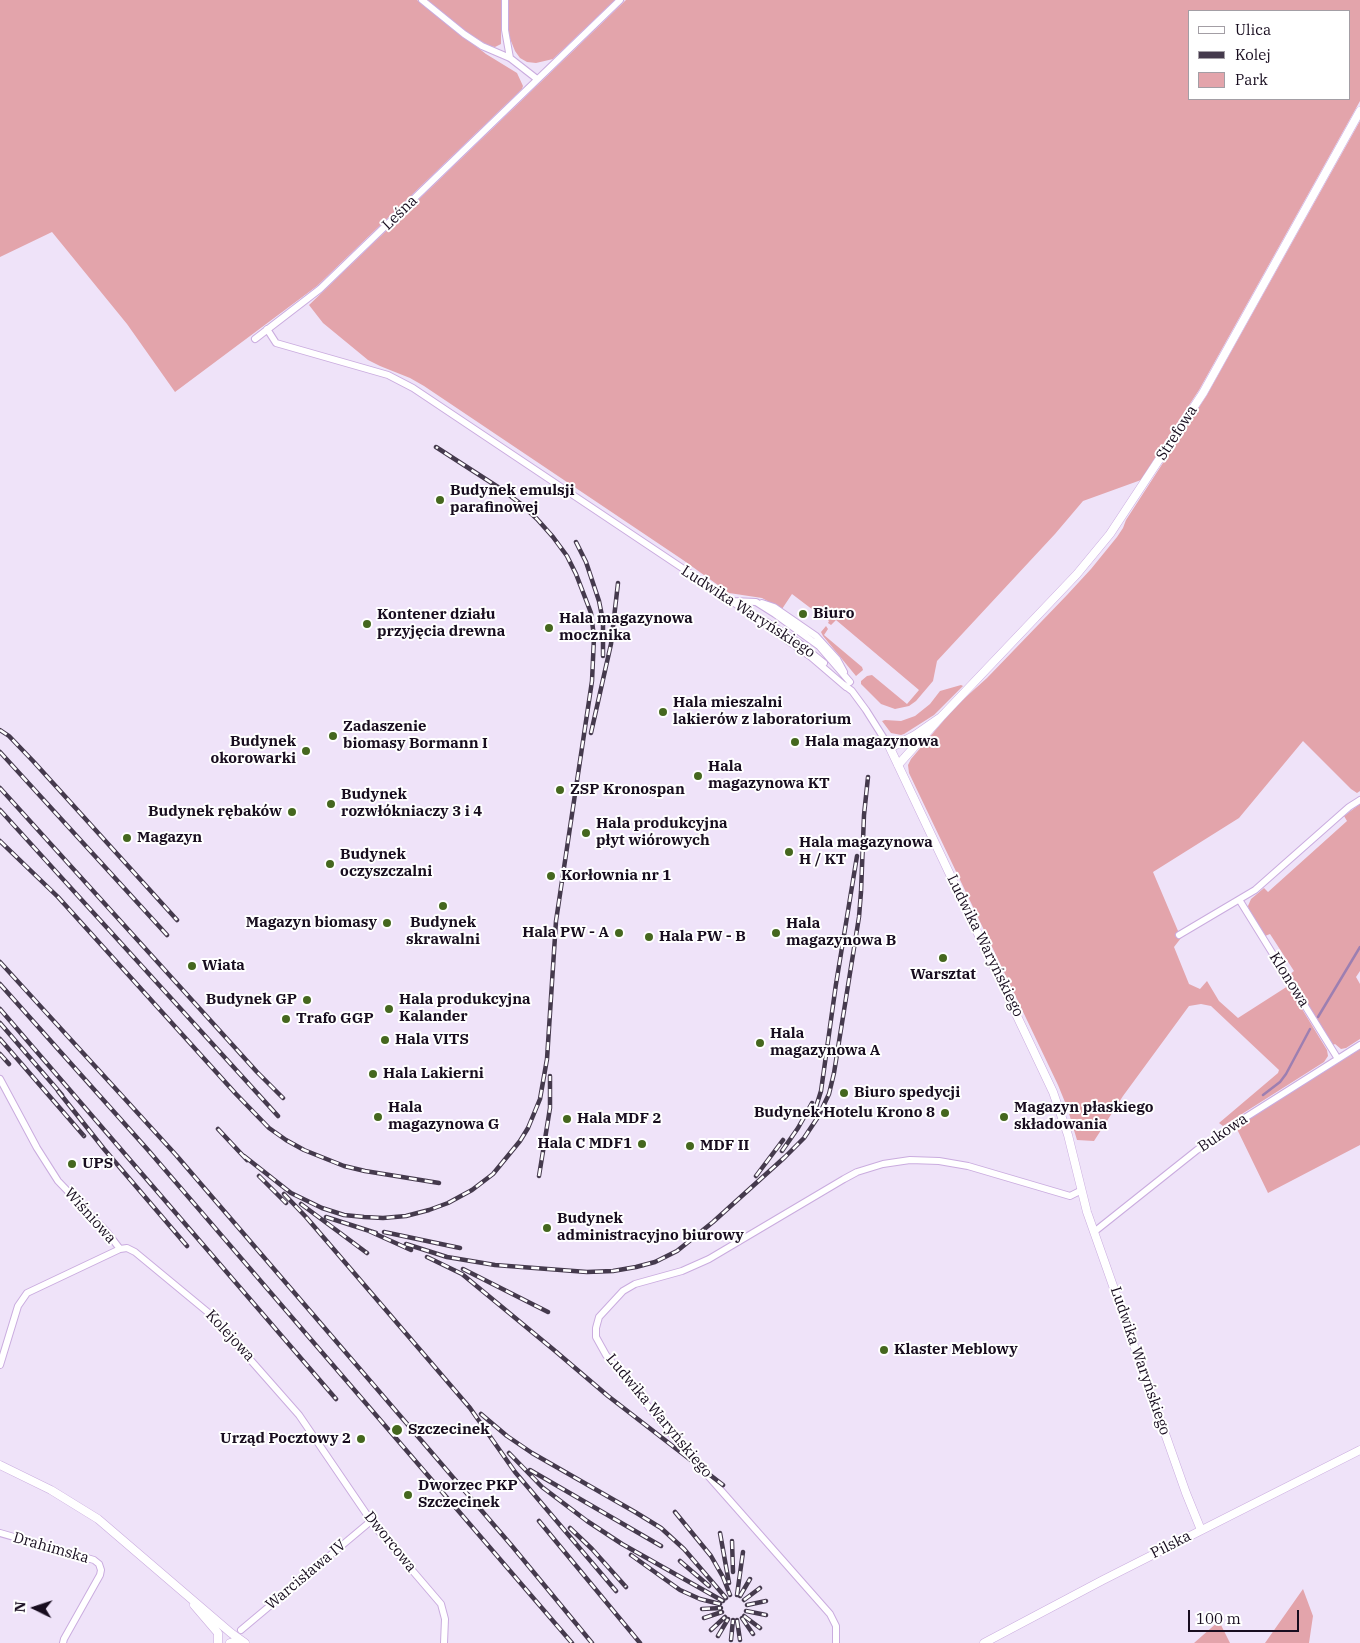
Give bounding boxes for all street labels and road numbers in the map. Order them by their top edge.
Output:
street label: Leśna [379,192,421,234]
street label: Strefowa [1153,402,1201,464]
street label: Ludwika Waryńskiego [678,562,818,662]
street label: Ludwika Waryńskiego [943,872,1027,1020]
street label: Klonowa [1265,949,1313,1011]
street label: Bukowa [1195,1110,1251,1156]
street label: Wiśniowa [60,1184,120,1248]
street label: Ludwika Waryńskiego [1106,1284,1174,1438]
street label: Kolejowa [202,1307,258,1365]
street label: Ludwika Waryńskiego [602,1351,716,1481]
street label: Dworcowa [360,1508,420,1576]
street label: Pilska [1148,1527,1194,1563]
street label: Drahimska [11,1529,91,1567]
street label: Warcisława IV [262,1536,350,1614]

